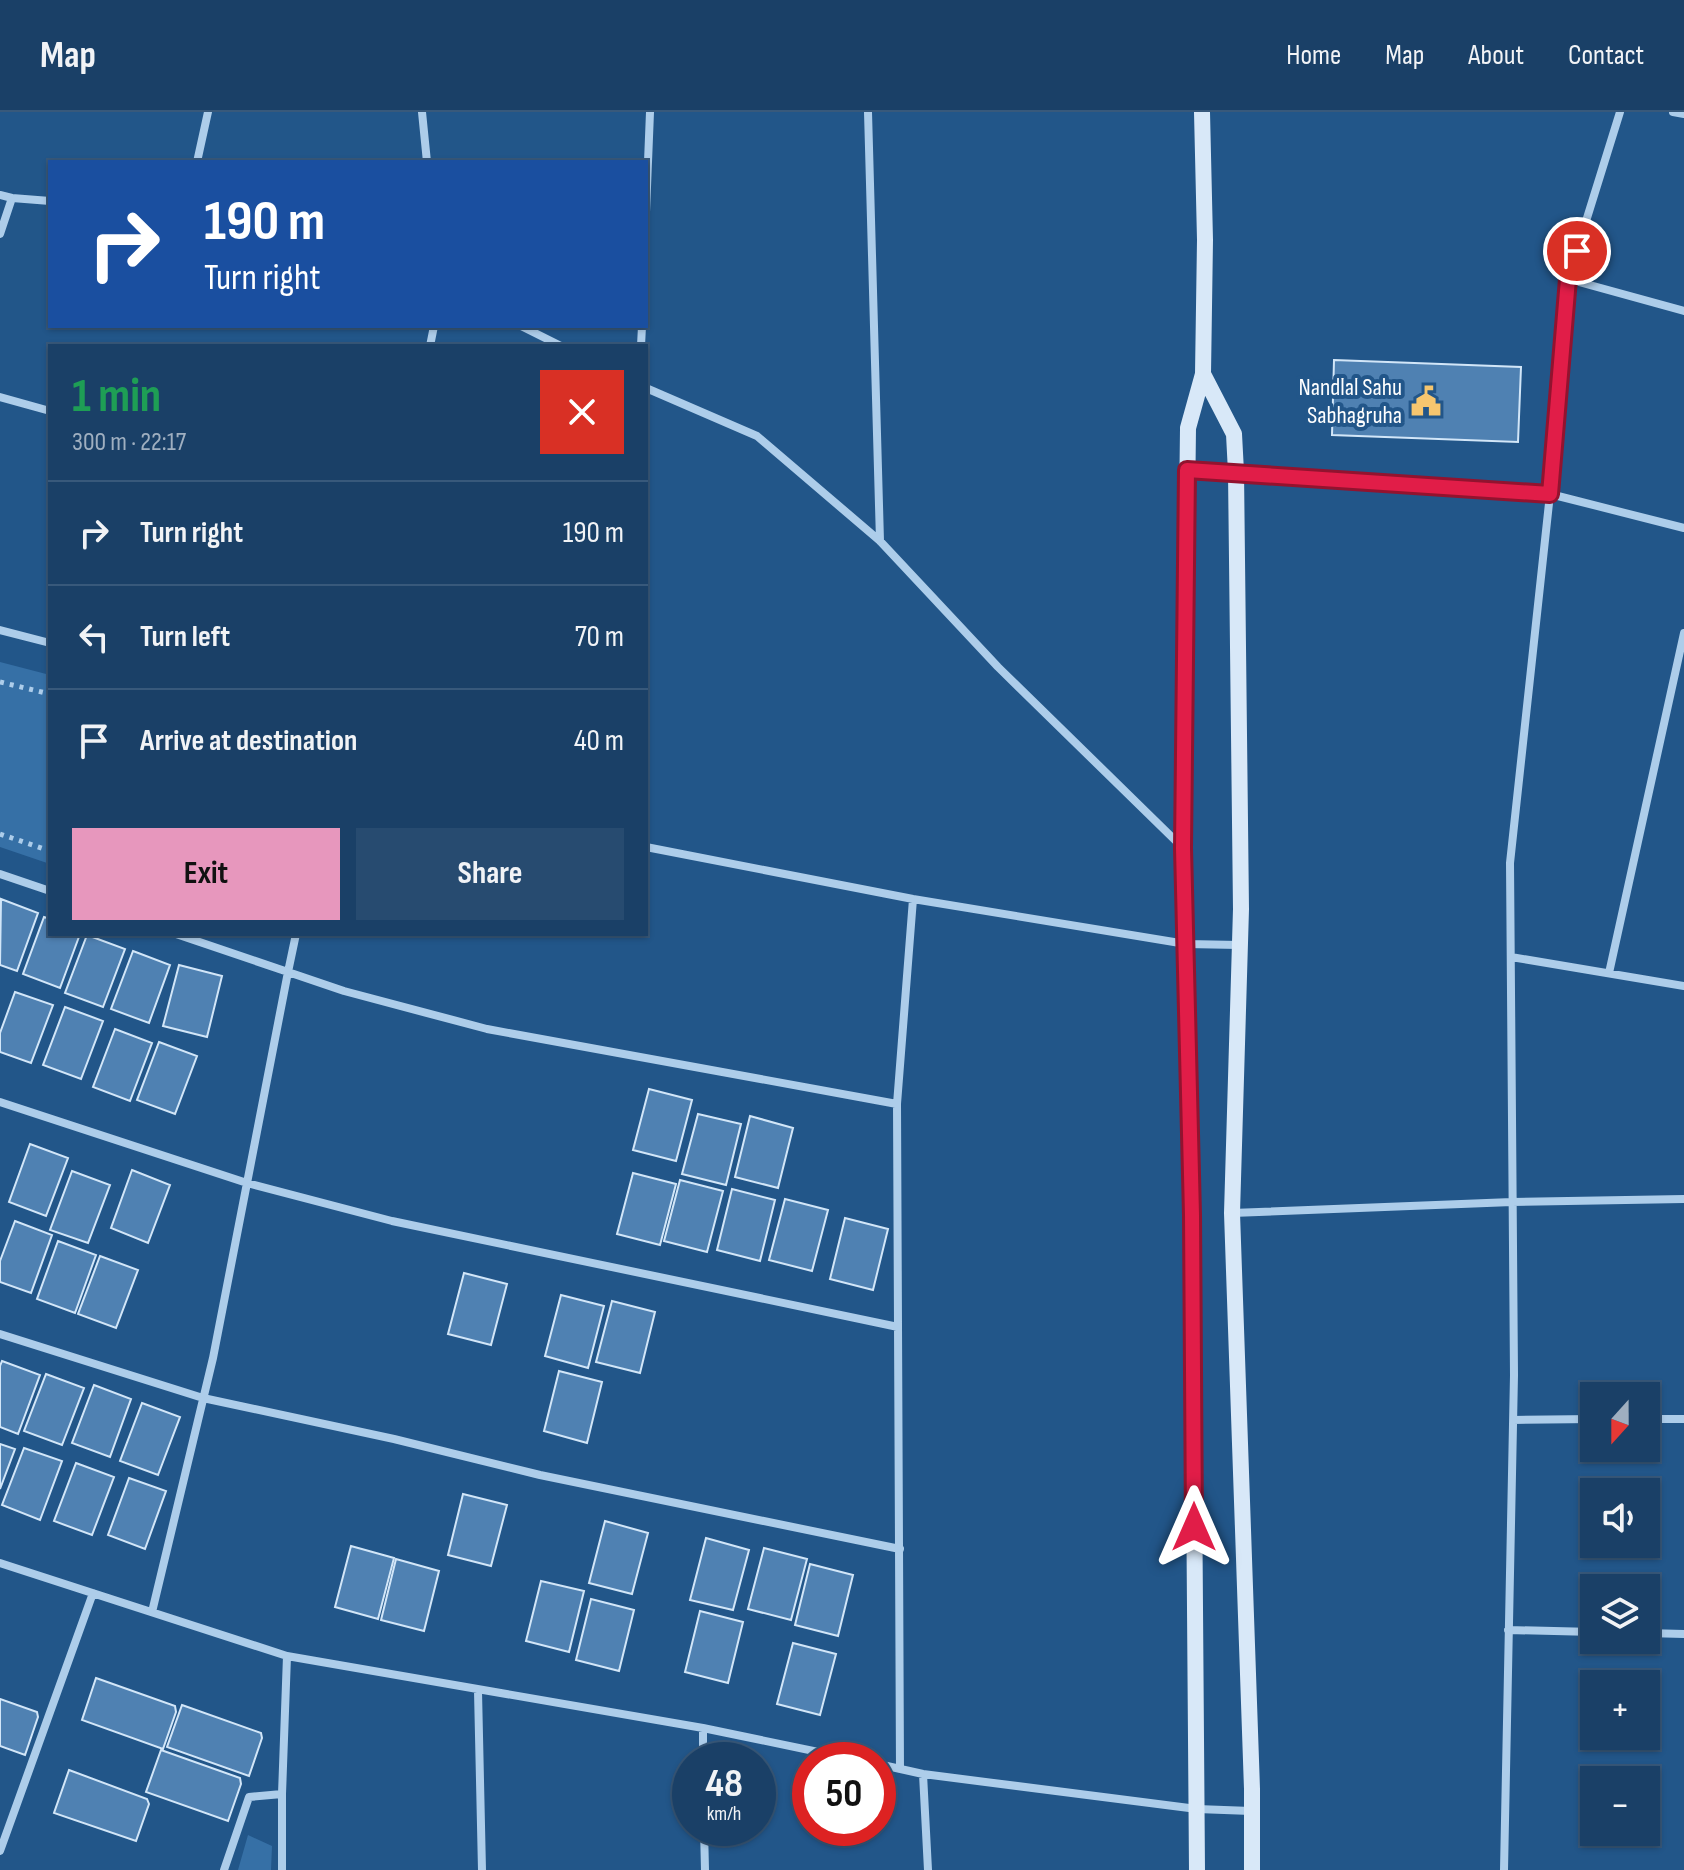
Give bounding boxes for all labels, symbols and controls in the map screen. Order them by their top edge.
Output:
text: Map [40,33,96,78]
text: Home [1286,39,1341,72]
text: Map [1385,39,1424,72]
text: About [1468,39,1524,72]
text: Contact [1568,39,1644,72]
text: 190 m [204,189,325,256]
icon: right [72,192,176,296]
pin [1543,217,1611,285]
icon: arrive [1555,229,1599,273]
text: Turn right [204,257,321,300]
text: 1 min [72,368,161,425]
button: close [540,370,624,454]
place label: Nandlal Sahu Sabhagruha [1298,373,1402,430]
public building icon: Nandlal Sahu Sabhagruha [1409,384,1443,418]
text: 300 m · 22:17 [72,427,186,458]
icon: right [72,511,116,555]
text: Turn right [140,515,243,551]
text: 190 m [563,515,624,551]
icon: left [72,615,116,659]
text: Turn left [140,619,230,655]
text: 70 m [575,619,624,655]
icon: arrive [72,719,116,763]
text: Arrive at destination [140,723,357,759]
text: 40 m [574,723,624,759]
button: Exit [72,828,340,920]
button: Share [356,828,624,920]
north arrow [1580,1382,1660,1462]
map controls [1580,1382,1660,1846]
button: sound [1580,1478,1660,1558]
position arrow [1152,1485,1236,1569]
button: layers [1580,1574,1660,1654]
button: + [1580,1670,1660,1750]
speed limit sign: 50 [792,1742,896,1846]
text: 48 [705,1760,743,1808]
button: − [1580,1766,1660,1846]
text: km/h [707,1802,741,1826]

